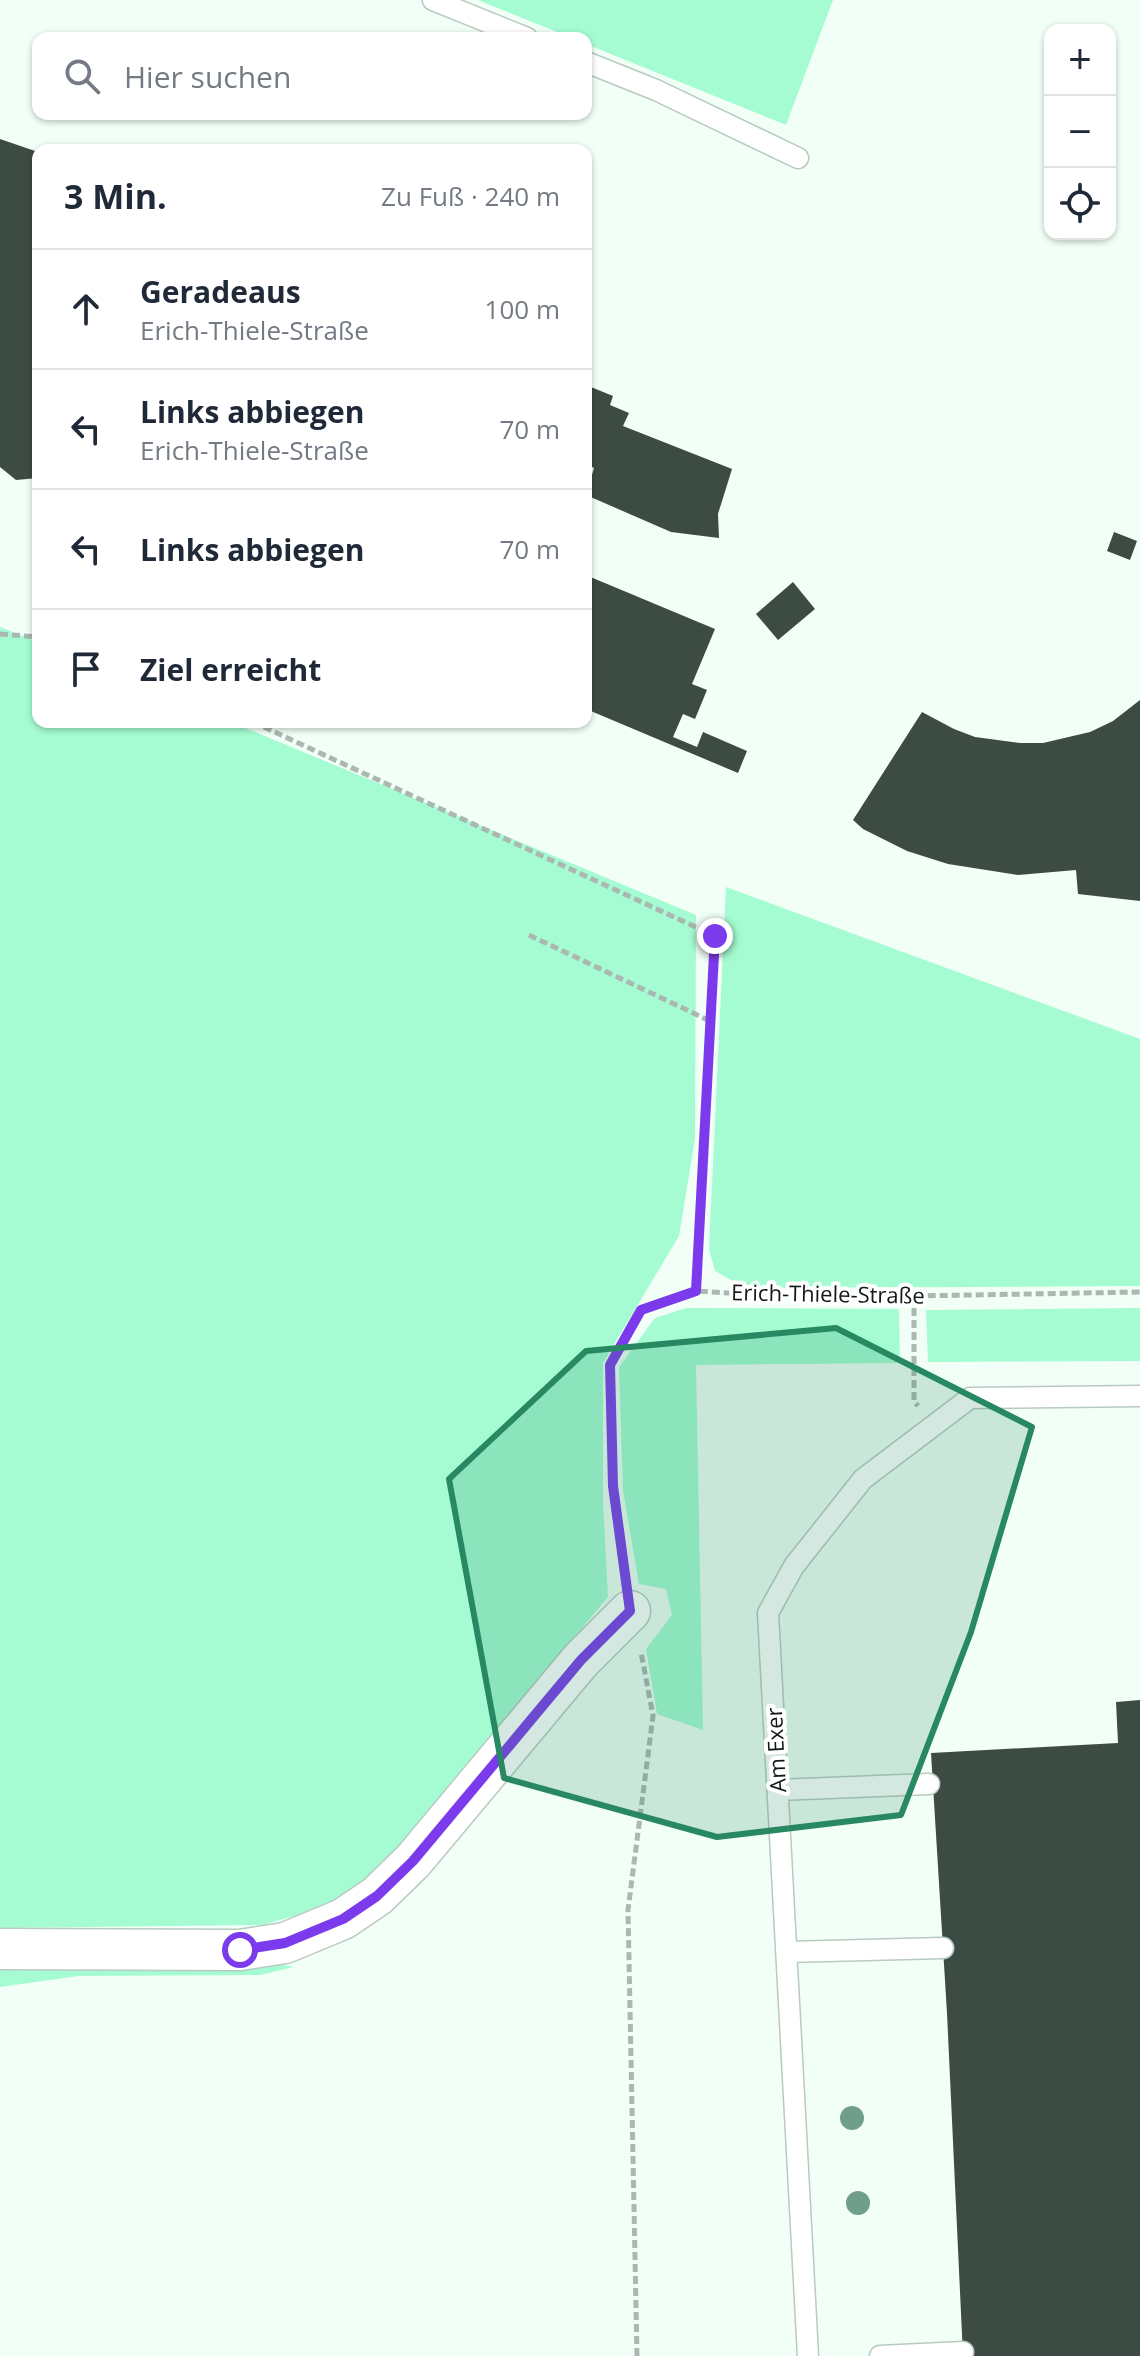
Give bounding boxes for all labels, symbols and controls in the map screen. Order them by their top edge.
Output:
map controls [1044,24,1116,240]
button: + [1044,24,1116,96]
search box [32,32,592,120]
icon: search [60,54,104,98]
text: Hier suchen [124,56,291,97]
button: − [1044,96,1116,168]
button: locate [1044,168,1116,240]
text: 3 Min. [64,173,167,219]
text: Zu Fuß · 240 m [381,178,560,214]
text: Geradeaus [140,271,301,312]
icon: ahead [64,287,108,331]
text: 100 m [485,291,560,327]
text: Erich-Thiele-Straße [140,312,369,348]
text: Links abbiegen [140,391,365,432]
icon: left [64,407,108,451]
text: 70 m [499,411,560,447]
text: Erich-Thiele-Straße [140,432,369,468]
icon: left [64,527,108,571]
text: Links abbiegen [140,529,365,570]
text: 70 m [499,531,560,567]
icon: arrive [64,647,108,691]
text: Ziel erreicht [140,649,321,690]
route end [697,918,733,954]
street label: Erich-Thiele-Straße [731,1276,925,1310]
street label: Am Exer [758,1707,792,1793]
route start [222,1932,258,1968]

